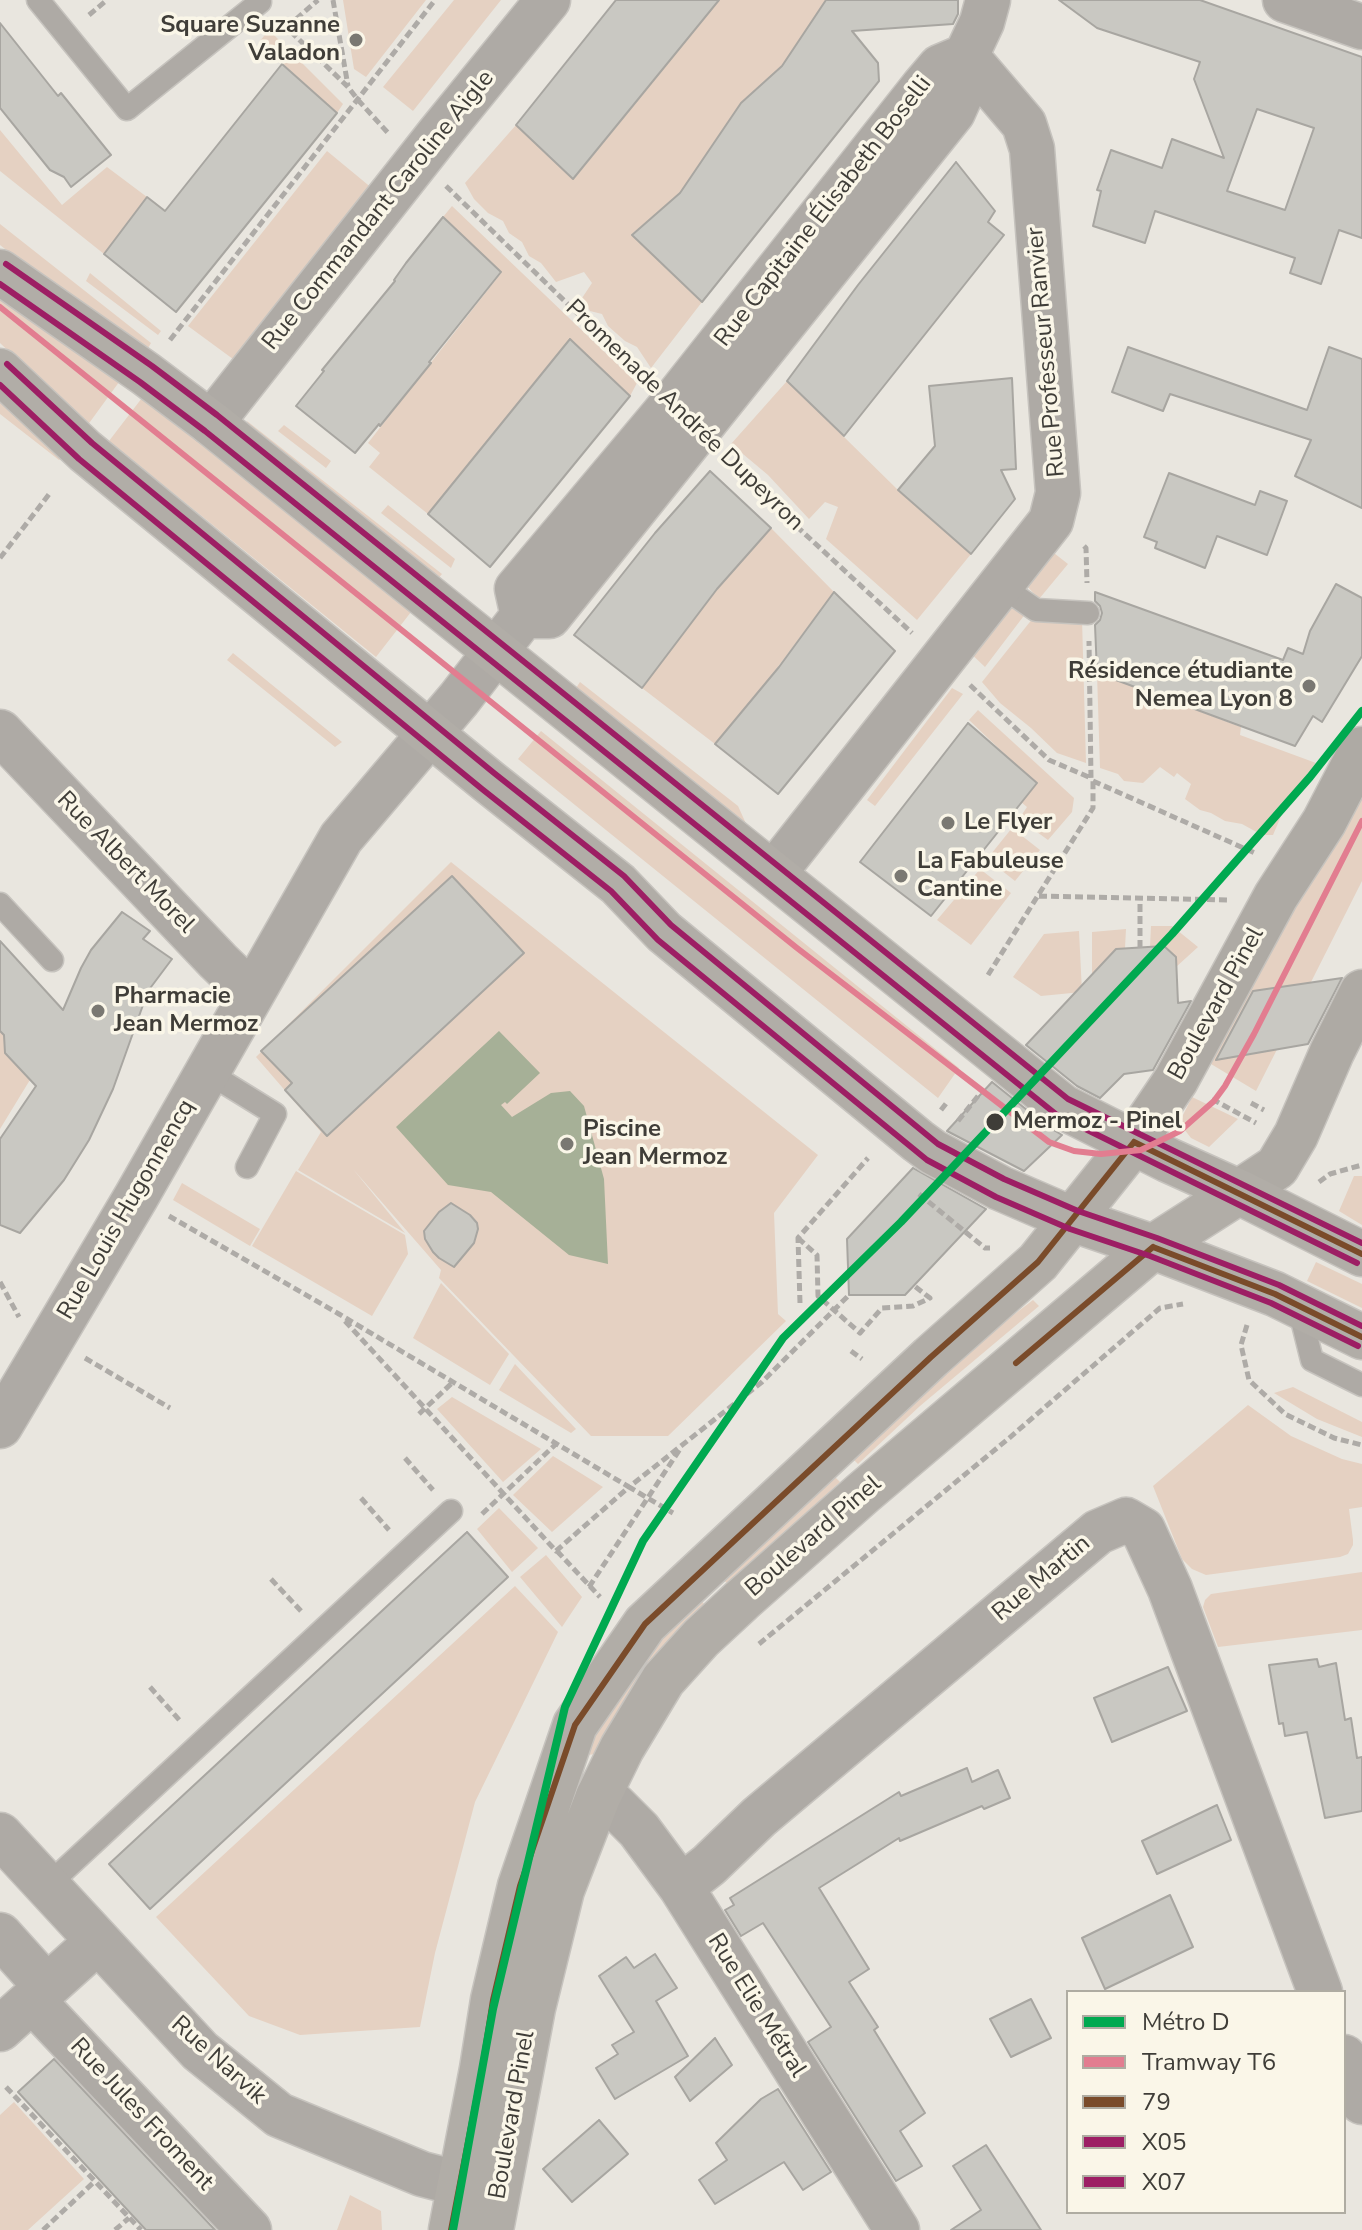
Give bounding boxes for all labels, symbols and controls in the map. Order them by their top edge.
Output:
place label: Square Suzanne Valadon [160,12,340,68]
marker: Square Suzanne Valadon [347,31,365,49]
street label: Rue Commandant Caroline Aigle [257,65,501,357]
street label: Rue Capitaine Élisabeth Boselli [709,71,939,353]
street label: Rue Professeur Ranvier [1022,226,1072,478]
street label: Promenade Andrée Dupeyron [559,294,809,538]
place label: Résidence étudiante Nemea Lyon 8 [1068,658,1293,714]
marker: Résidence étudiante Nemea Lyon 8 [1300,677,1318,695]
street label: Rue Albert Morel [50,786,200,940]
place label: Le Flyer [964,809,1052,837]
marker: Le Flyer [939,814,957,832]
place label: La Fabuleuse Cantine [917,848,1064,904]
marker: La Fabuleuse Cantine [892,867,910,885]
street label: Boulevard Pinel [1163,923,1271,1085]
place label: Pharmacie Jean Mermoz [114,983,258,1039]
marker: Pharmacie Jean Mermoz [89,1002,107,1020]
street label: Rue Louis Hugonnencq [52,1095,202,1325]
place label: Mermoz - Pinel [1013,1108,1182,1136]
marker: Mermoz - Pinel [984,1111,1006,1133]
place label: Piscine Jean Mermoz [583,1116,727,1172]
marker: Piscine Jean Mermoz [558,1135,576,1153]
street label: Boulevard Pinel [740,1470,888,1604]
street label: Rue Martin [987,1530,1097,1628]
street label: Rue Elie Métral [700,1929,812,2083]
legend [1066,1990,1346,2214]
text: Métro D [1142,2006,1229,2038]
street label: Rue Narvik [164,2011,272,2111]
street label: Boulevard Pinel [484,2029,542,2201]
street label: Rue Jules Froment [63,2033,219,2197]
text: Tramway T6 [1142,2046,1276,2078]
text: 79 [1142,2086,1171,2118]
text: X05 [1142,2126,1186,2158]
text: X07 [1142,2166,1186,2198]

